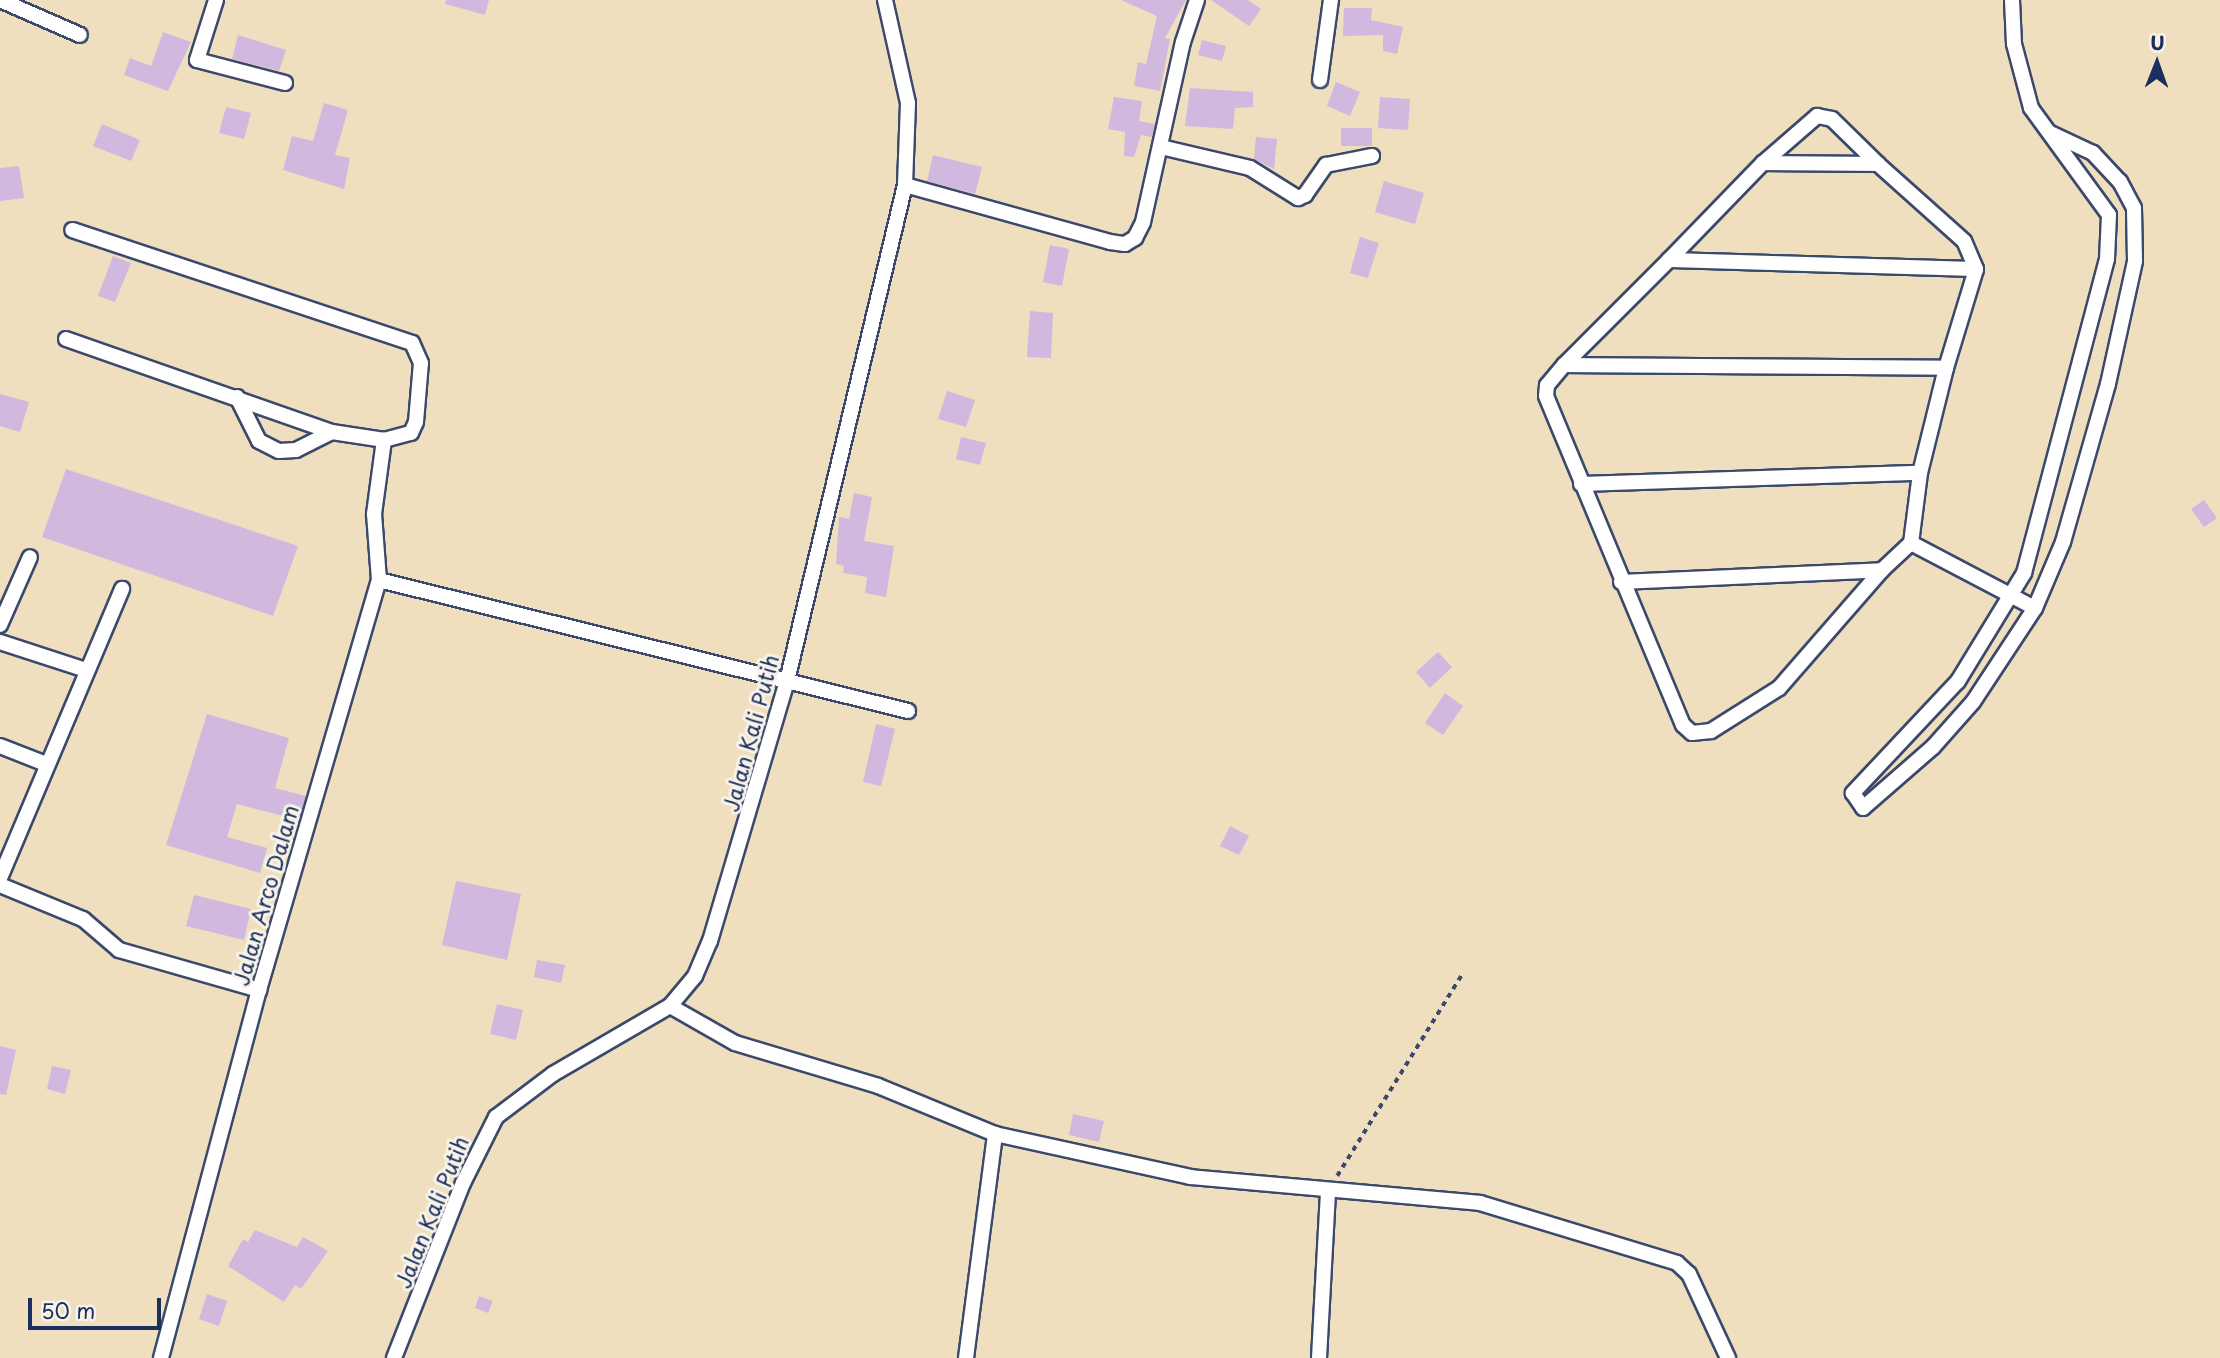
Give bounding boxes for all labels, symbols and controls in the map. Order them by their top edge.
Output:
north arrow [2122,28,2192,98]
text: U [2150,28,2165,56]
street label: Jalan Kali Putih [717,651,783,815]
street label: Jalan Arco Dalam [227,801,303,989]
street label: Jalan Kali Putih [389,1132,473,1292]
scale bar [32,1284,164,1328]
text: 50 m [41,1294,95,1326]

